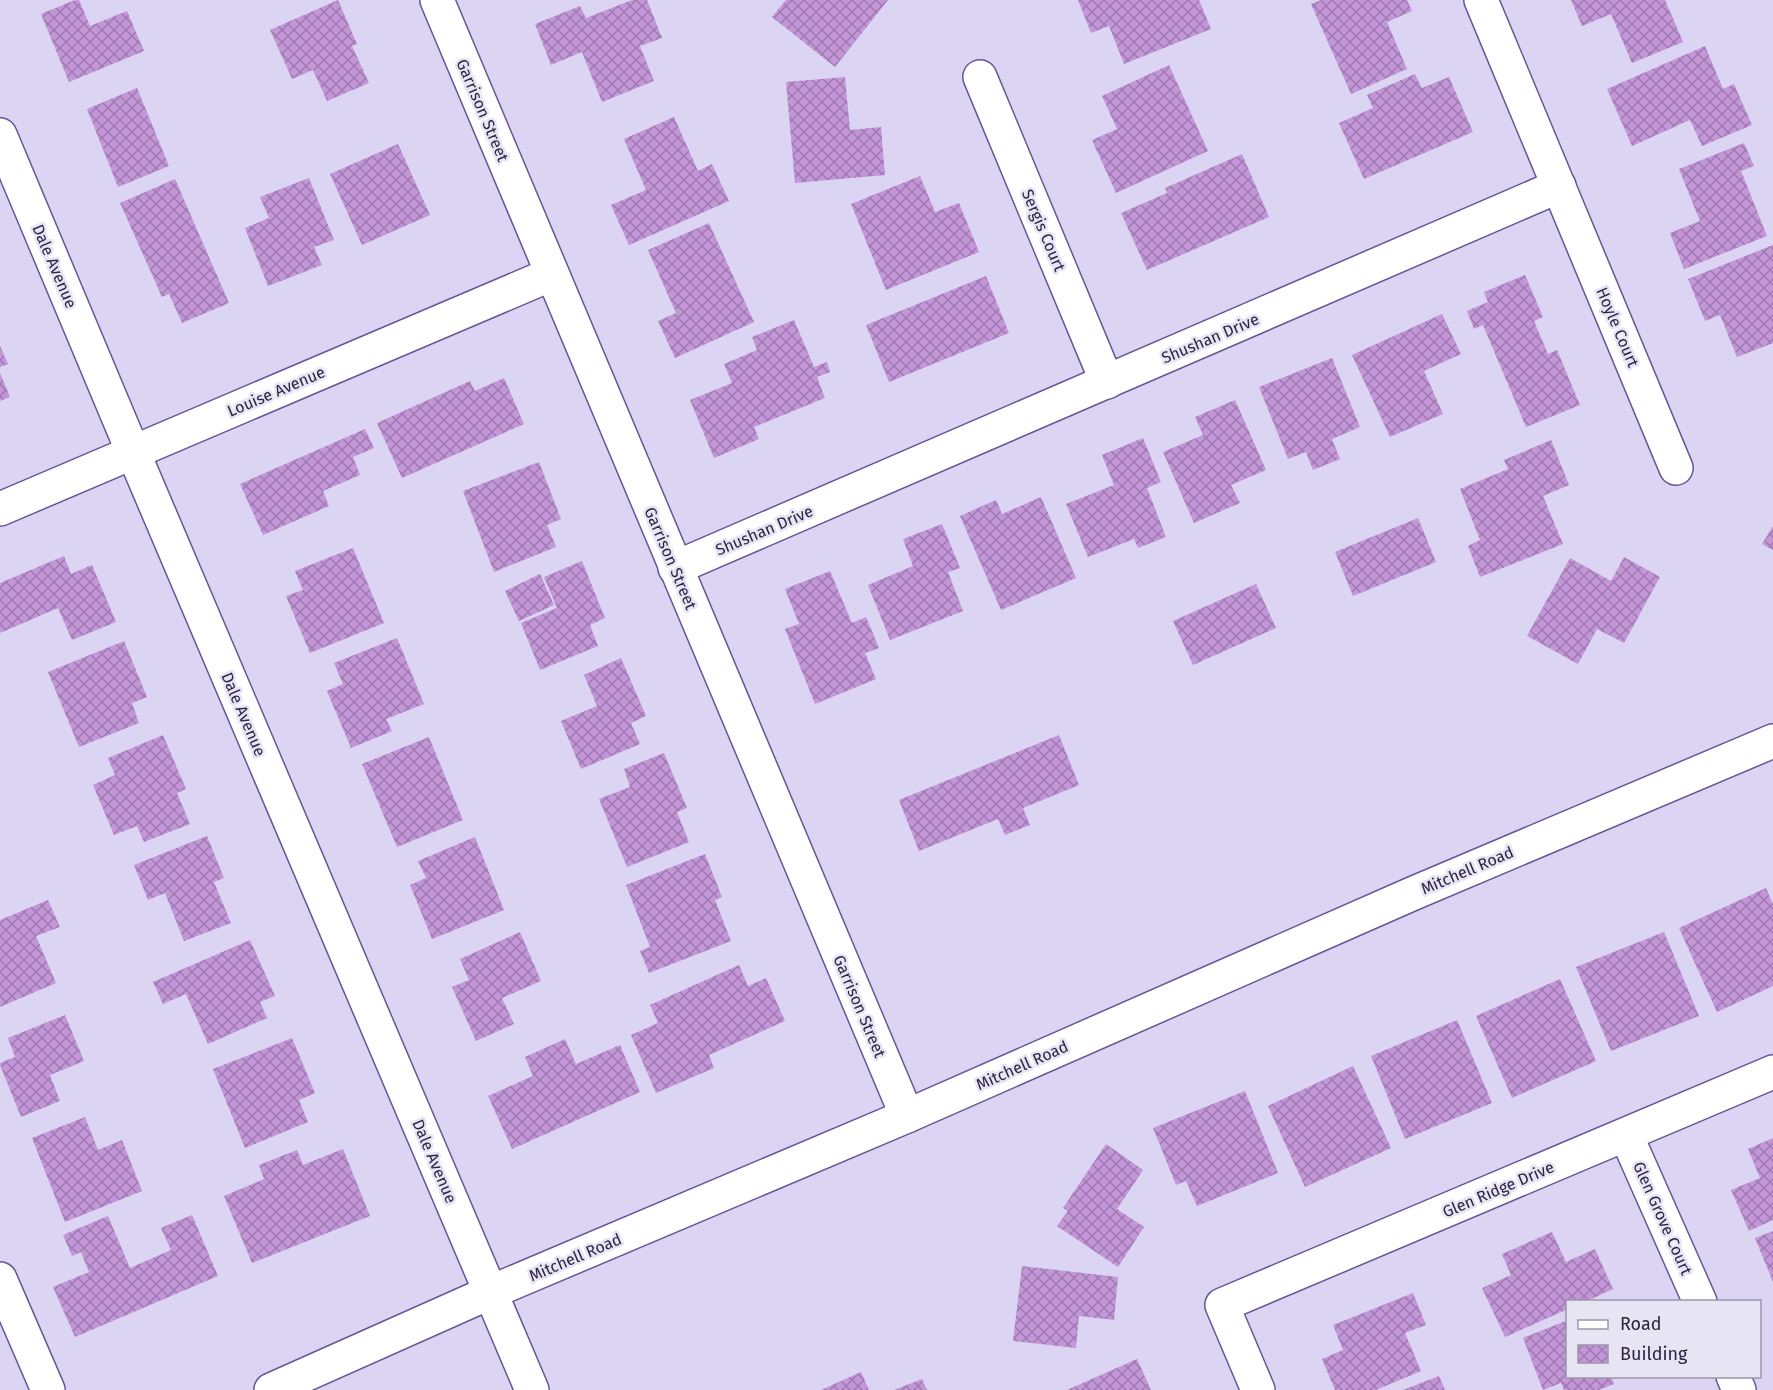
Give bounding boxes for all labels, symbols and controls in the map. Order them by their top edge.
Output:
street label: Garrison Street [452,56,513,165]
street label: Sergis Court [1018,186,1069,274]
street label: Dale Avenue [28,221,81,311]
street label: Hoyle Court [1592,284,1643,370]
street label: Shushan Drive [1159,309,1262,368]
street label: Louise Avenue [224,362,328,421]
street label: Shushan Drive [713,501,816,560]
street label: Garrison Street [640,504,701,613]
street label: Dale Avenue [217,669,270,759]
street label: Mitchell Road [1418,842,1516,899]
street label: Garrison Street [829,952,890,1061]
street label: Mitchell Road [973,1037,1071,1094]
street label: Dale Avenue [408,1116,461,1206]
street label: Glen Ridge Drive [1440,1157,1557,1222]
street label: Glen Grove Court [1629,1159,1696,1278]
street label: Mitchell Road [526,1229,624,1286]
legend [1566,1300,1761,1378]
text: Road [1620,1313,1662,1335]
text: Building [1620,1343,1688,1365]

